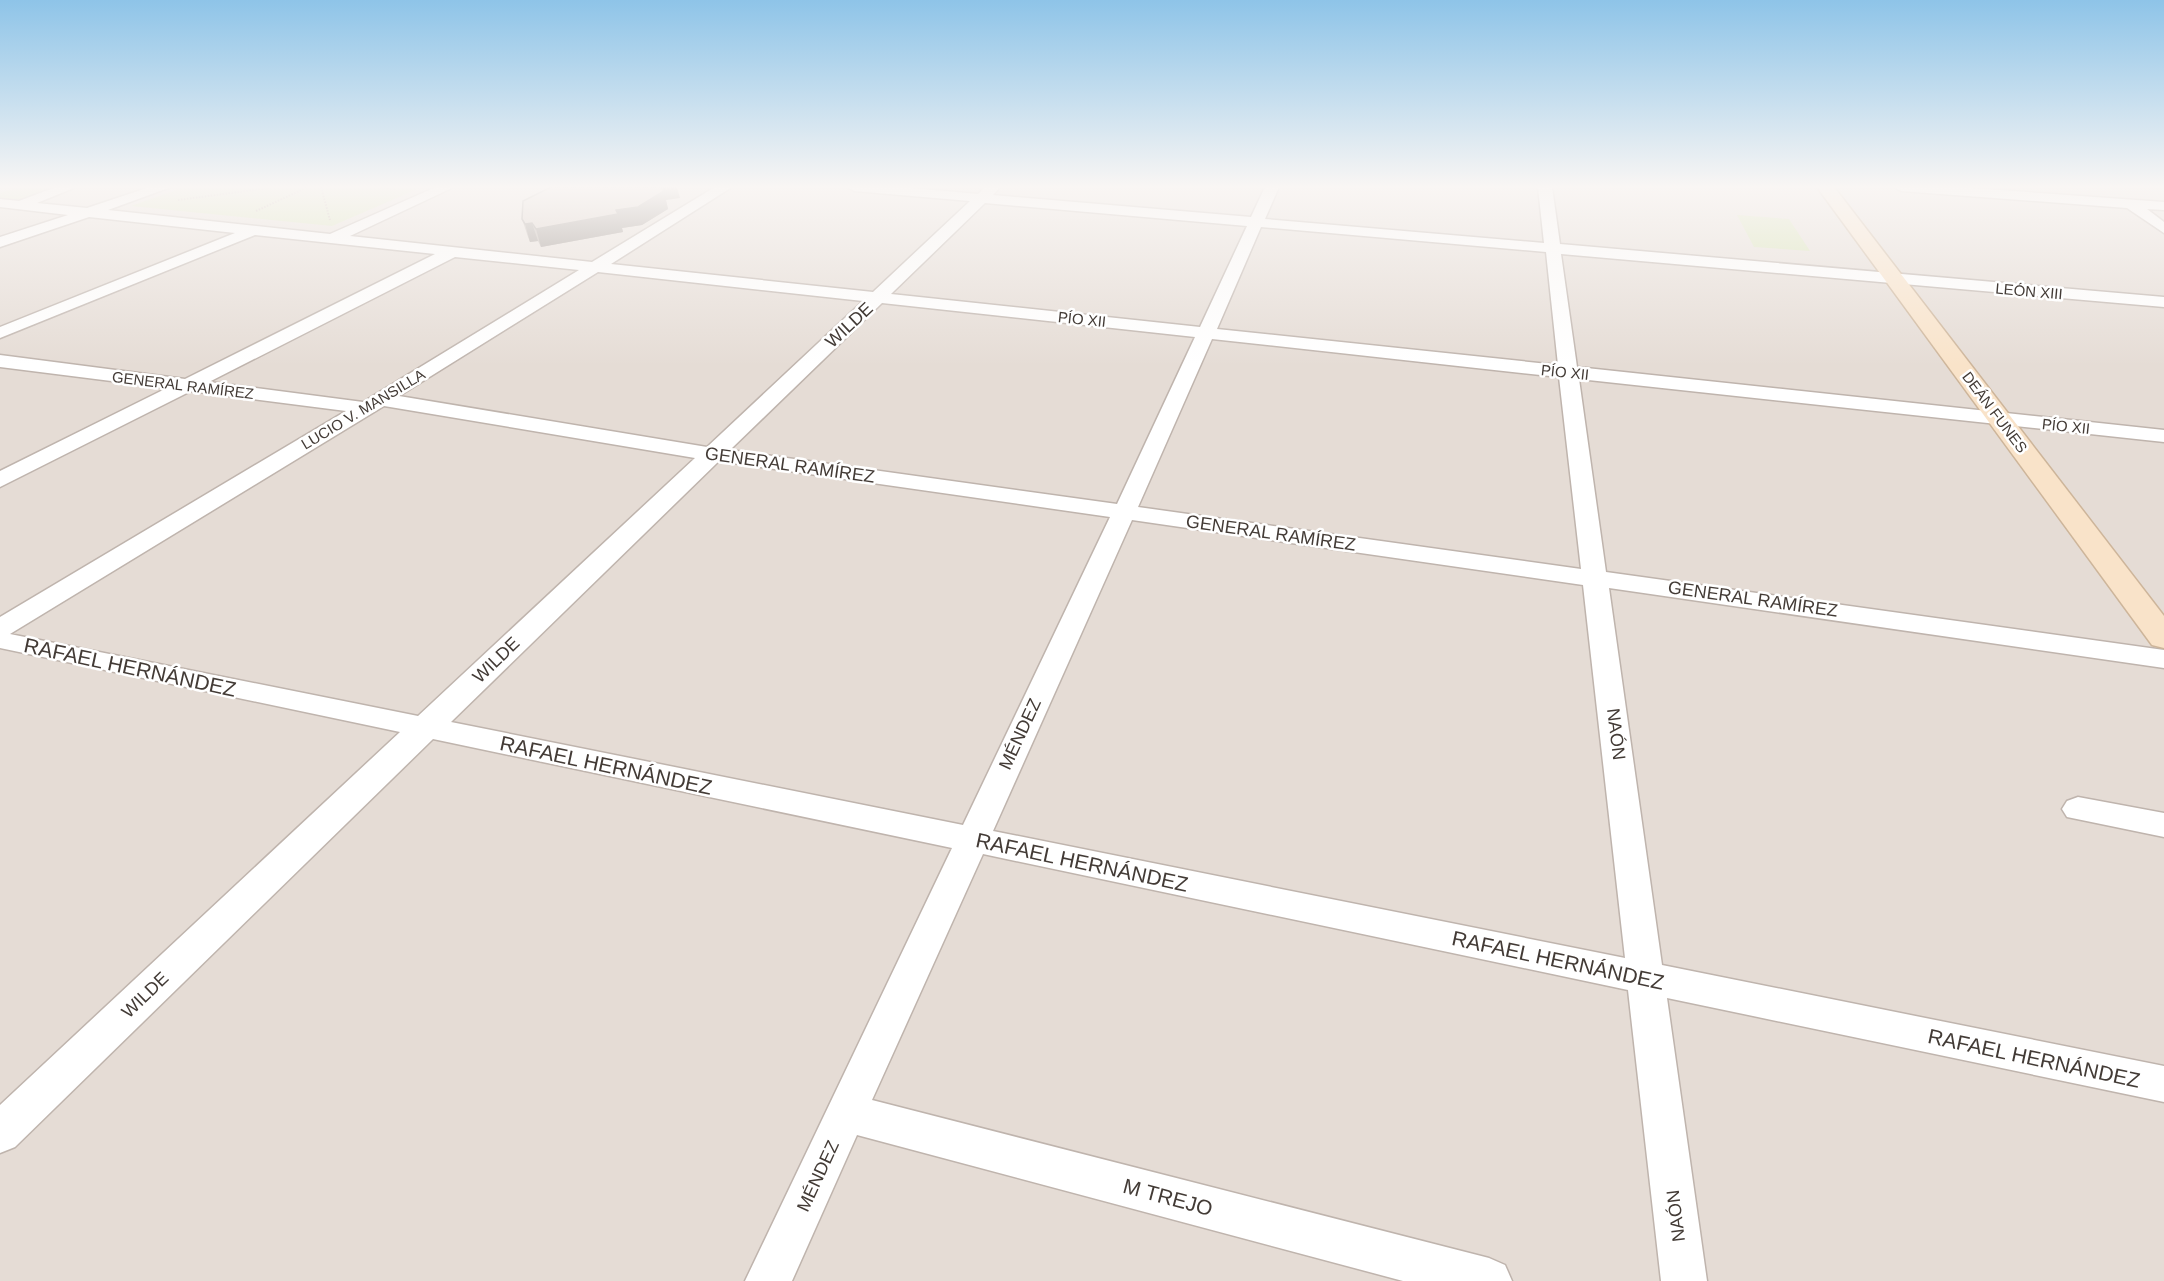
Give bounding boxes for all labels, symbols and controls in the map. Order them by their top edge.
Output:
street label: LEÓN XIII [1995,280,2063,302]
street label: WILDE [821,298,877,352]
street label: PÍO XII [1057,308,1107,330]
street label: PÍO XII [1540,361,1590,383]
street label: LUCIO V. MANSILLA [298,365,428,453]
street label: GENERAL RAMÍREZ [111,368,255,402]
street label: DEÁN FUNES [1959,368,2031,456]
street label: PÍO XII [2041,415,2091,437]
street label: GENERAL RAMÍREZ [704,443,876,487]
street label: GENERAL RAMÍREZ [1185,511,1357,555]
street label: GENERAL RAMÍREZ [1667,577,1839,621]
street label: RAFAEL HERNÁNDEZ [22,633,238,701]
street label: WILDE [469,633,523,687]
street label: MÉNDEZ [995,695,1045,773]
street label: NAÓN [1603,707,1630,761]
street label: RAFAEL HERNÁNDEZ [498,731,714,799]
street label: RAFAEL HERNÁNDEZ [974,828,1190,896]
street label: RAFAEL HERNÁNDEZ [1450,926,1666,994]
street label: WILDE [118,968,172,1022]
street label: RAFAEL HERNÁNDEZ [1926,1024,2142,1092]
street label: MÉNDEZ [793,1137,843,1215]
street label: M TREJO [1121,1174,1215,1220]
street label: NAÓN [1662,1189,1689,1243]

